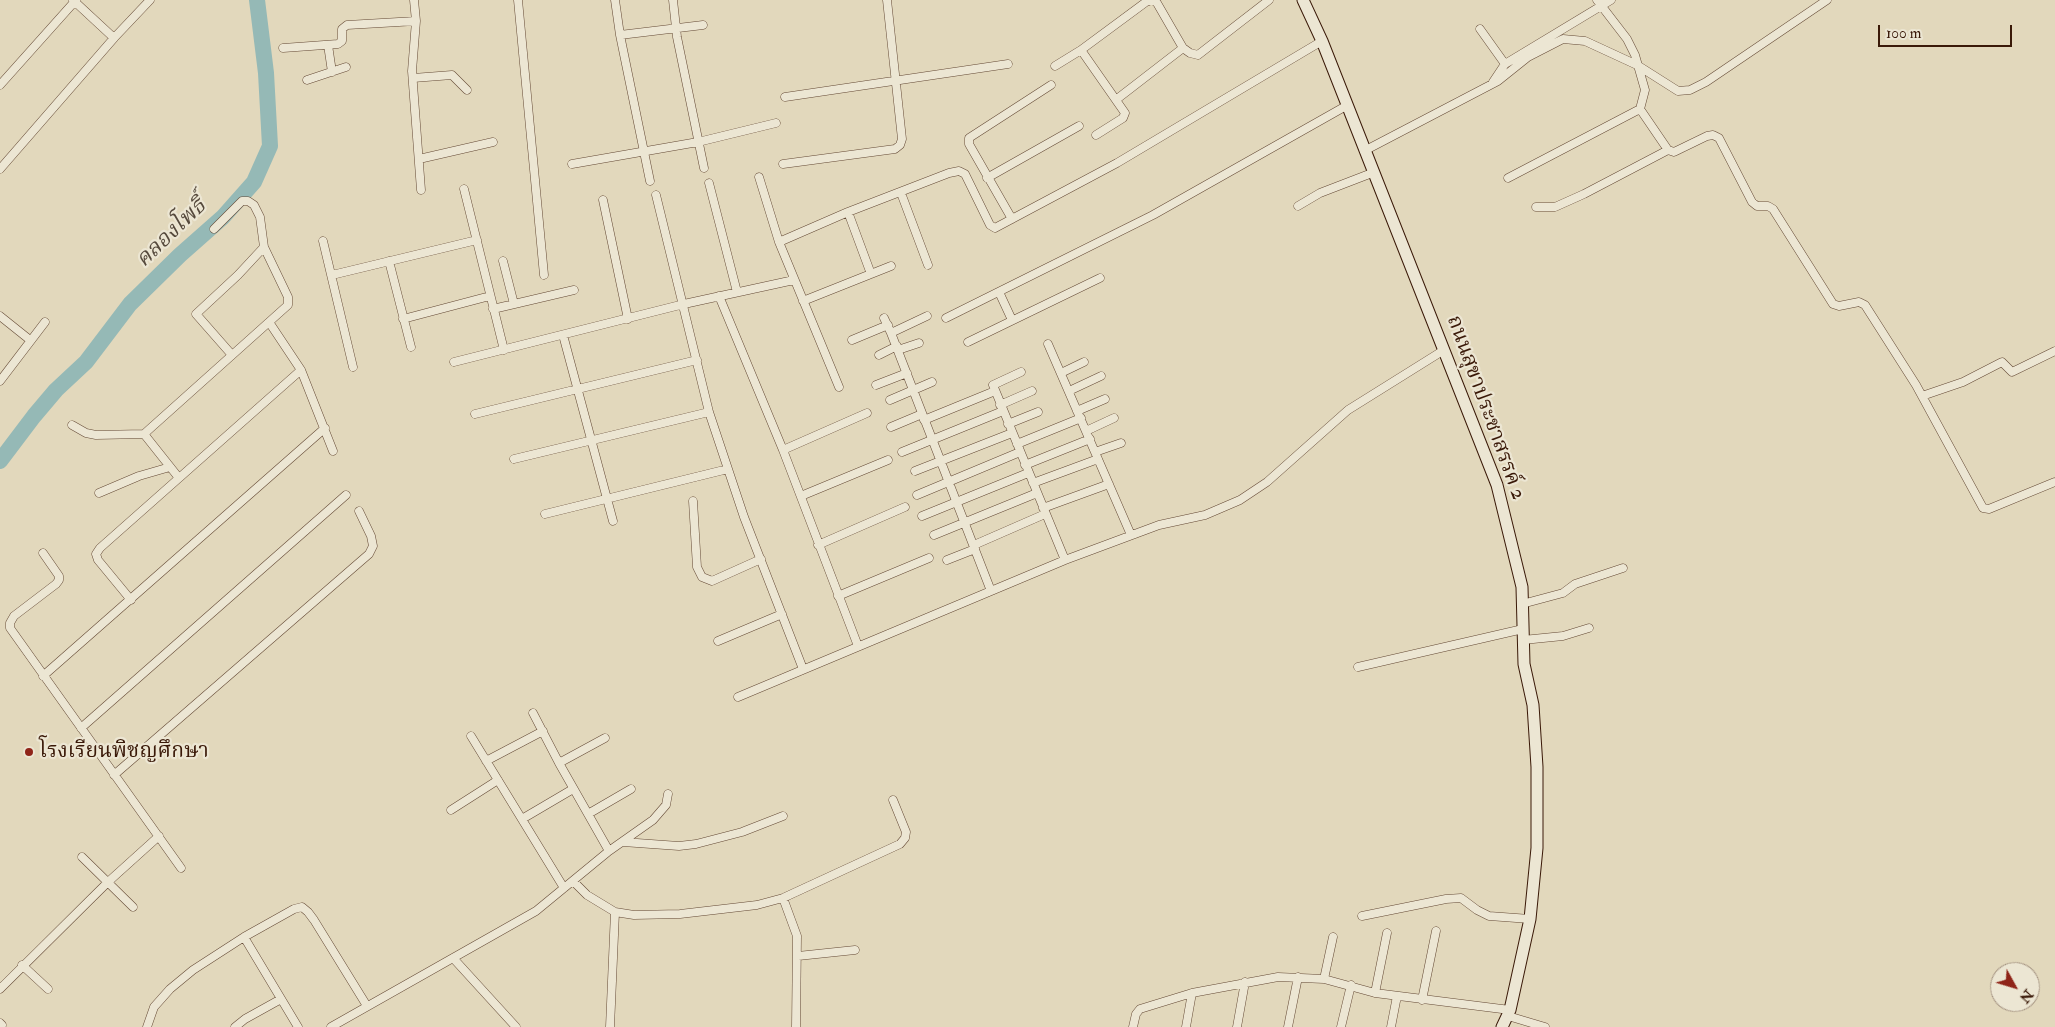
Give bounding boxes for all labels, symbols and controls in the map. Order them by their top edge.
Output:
scale bar [1880,15,2014,47]
text: 100 m [1886,24,1921,43]
water label: คลองโพธิ์ [131,194,213,274]
street label: ถนนสุขาประชาสรรค์ 2 [1440,312,1530,504]
place label: โรงเรียนพิชญศึกษา [39,739,209,765]
marker: โรงเรียนพิชญศึกษา [23,746,35,758]
north arrow [1990,962,2040,1012]
text: N [2016,986,2037,1006]

